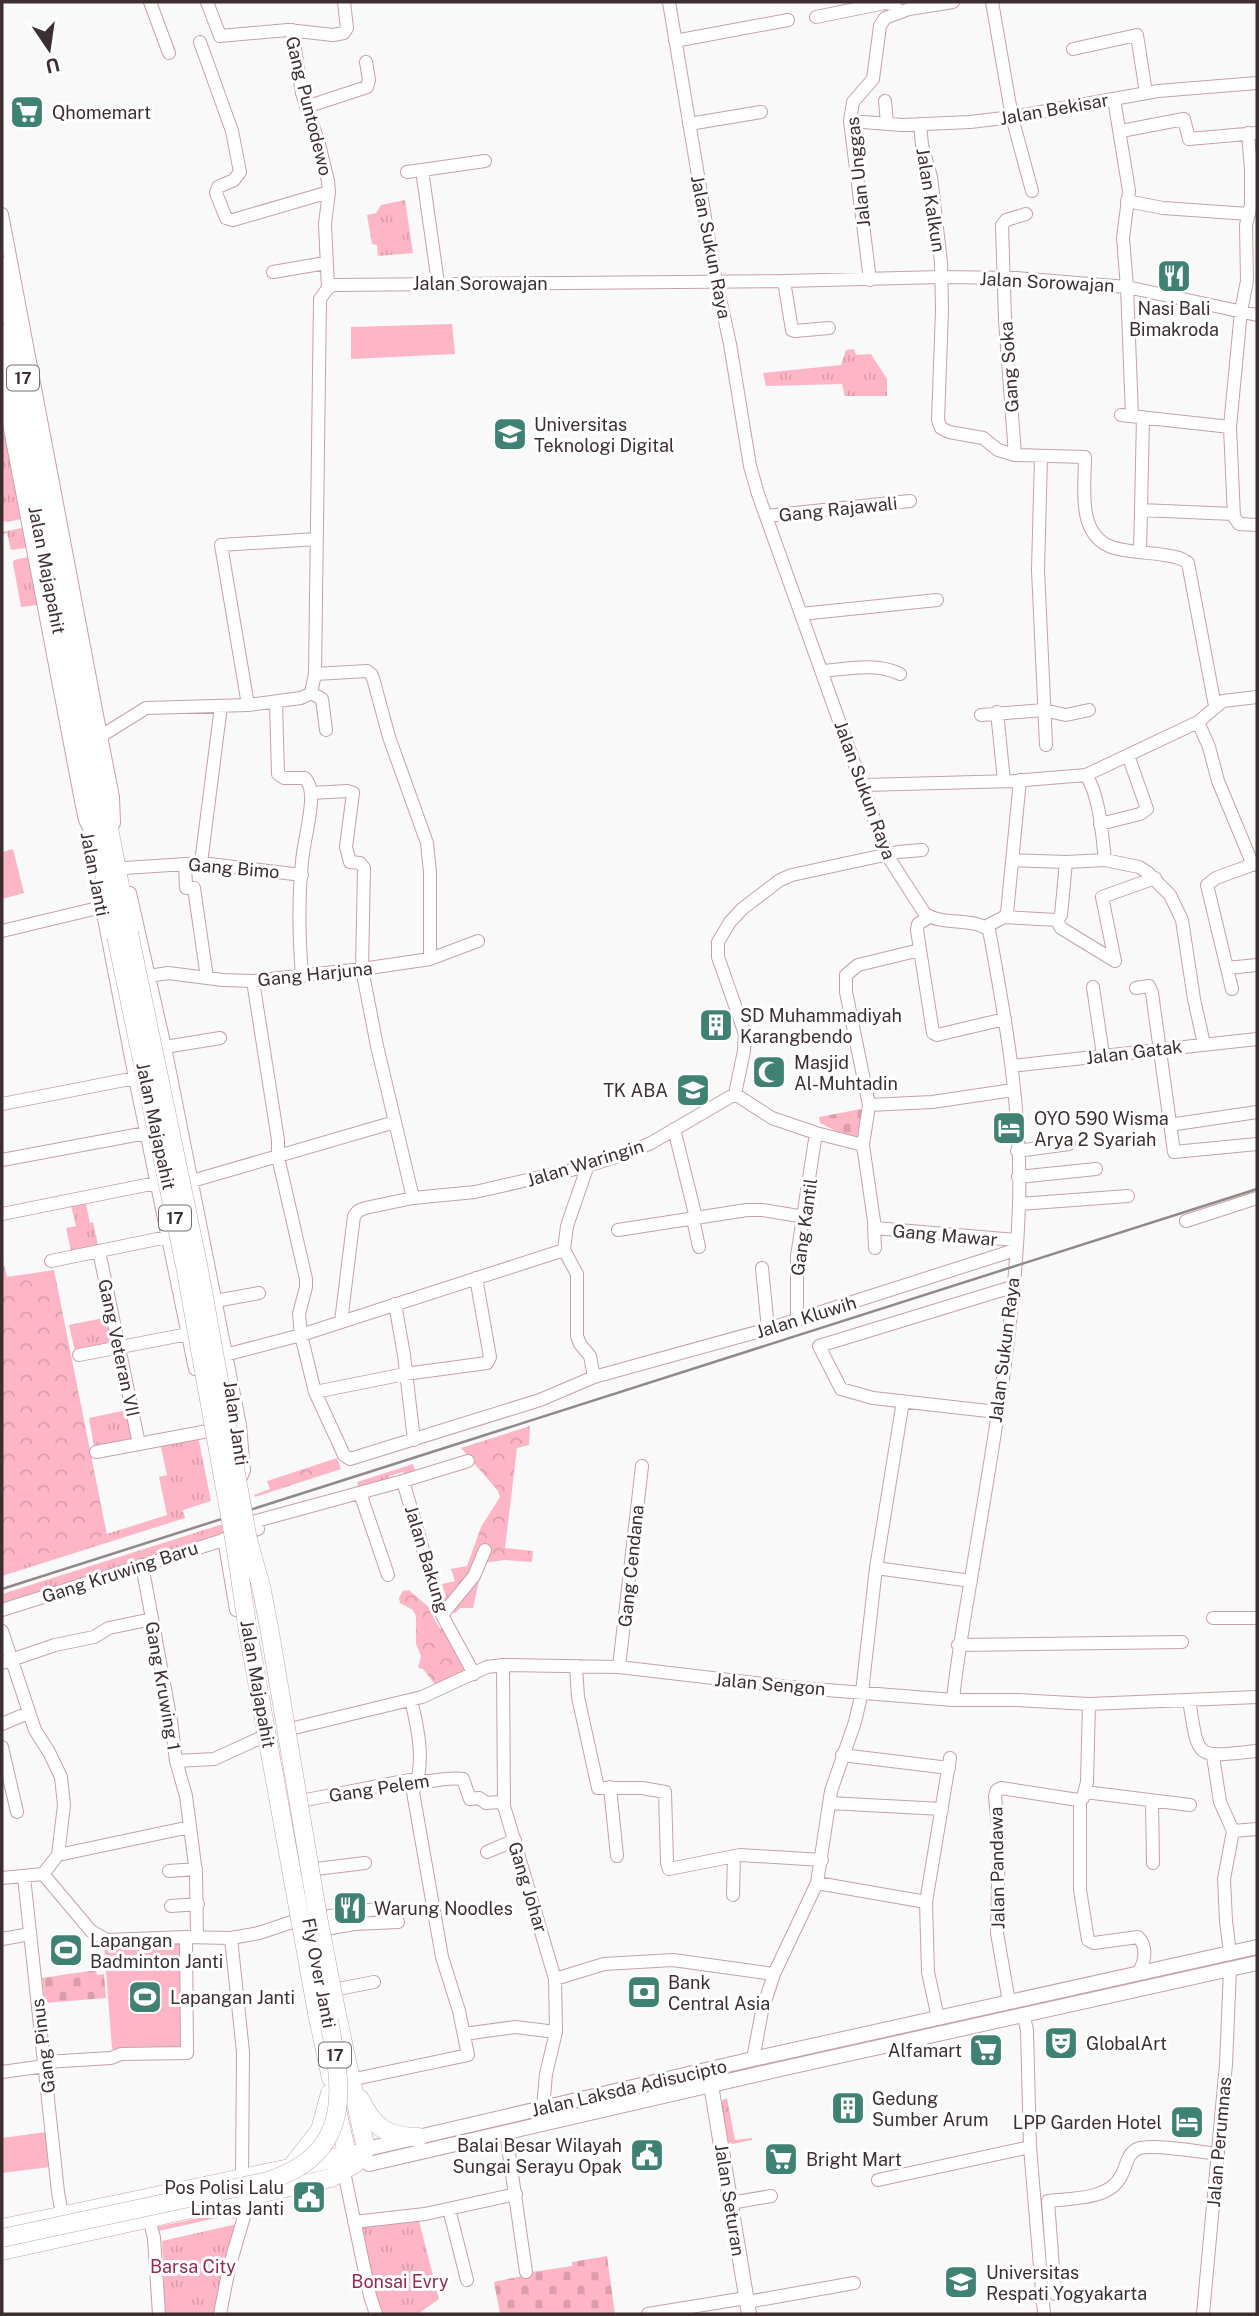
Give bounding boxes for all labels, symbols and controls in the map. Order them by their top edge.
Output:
north arrow [14,14,84,84]
street label: Gang Puntodewo [282,34,336,178]
text: U [44,53,62,78]
street label: Jalan Bekisar [998,89,1110,129]
supermarket icon: Qhomemart [8,93,46,131]
place label: Qhomemart [52,102,151,123]
street label: Jalan Unggas [842,116,874,228]
street label: Jalan Kalkun [912,146,950,254]
street label: Jalan Sukun Raya [687,173,735,321]
restaurant icon: Nasi Bali Bimakroda [1155,257,1193,295]
street label: Jalan Sorowajan [979,268,1115,296]
street label: Jalan Sorowajan [412,273,548,294]
place label: Nasi Bali Bimakroda [1129,298,1219,340]
street label: Gang Soka [995,321,1023,413]
road number: 17 [7,366,39,390]
place label: Universitas Teknologi Digital [534,414,674,456]
school or university icon: Universitas Teknologi Digital [491,415,529,453]
street label: Gang Rajawali [778,492,898,526]
street label: Jalan Majapahit [24,504,70,636]
street label: Jalan Sukun Raya [830,718,900,862]
street label: Jalan Janti [77,830,113,918]
street label: Gang Bimo [188,854,280,882]
street label: Gang Harjuna [256,958,374,990]
place label: SD Muhammadiyah Karangbendo [740,1005,902,1047]
building icon: SD Muhammadiyah Karangbendo [697,1006,735,1044]
street label: Jalan Gatak [1085,1036,1183,1068]
place label: Masjid Al-Muhtadin [794,1052,898,1094]
mosque icon: Masjid Al-Muhtadin [750,1053,788,1091]
street label: Jalan Majapahit [132,1060,180,1192]
school or university icon: TK ABA [674,1071,712,1109]
place label: TK ABA [603,1080,668,1101]
place label: OYO 590 Wisma Arya 2 Syariah [1034,1108,1169,1150]
hotel icon: OYO 590 Wisma Arya 2 Syariah [990,1109,1028,1147]
street label: Jalan Waringin [524,1135,646,1191]
street label: Gang Kantil [787,1177,821,1277]
road number: 17 [159,1206,191,1230]
street label: Gang Mawar [892,1220,998,1250]
street label: Jalan Sukun Raya [985,1276,1023,1424]
street label: Gang Veteran VII [94,1277,144,1419]
street label: Jalan Kluwih [753,1292,859,1342]
street label: Jalan Janti [220,1379,252,1467]
street label: Jalan Bakung [401,1503,453,1615]
street label: Gang Cendana [614,1504,648,1628]
street label: Gang Kruwing Baru [39,1537,201,1607]
street label: Jalan Majapahit [236,1618,280,1750]
street label: Gang Kruwing 1 [141,1620,185,1752]
street label: Jalan Sengon [714,1669,826,1699]
street label: Gang Pelem [327,1770,431,1806]
street label: Jalan Pandawa [985,1806,1009,1930]
street label: Gang Johar [504,1839,552,1935]
restaurant icon: Warung Noodles [331,1889,369,1927]
place label: Warung Noodles [374,1898,513,1919]
street label: Fly Over Janti [298,1916,340,2030]
place label: Lapangan Badminton Janti [90,1930,223,1972]
sports icon: Lapangan Badminton Janti [47,1931,85,1969]
place label: Bank Central Asia [668,1972,770,2014]
bank icon: Bank Central Asia [625,1973,663,2011]
sports icon: Lapangan Janti [126,1978,164,2016]
place label: Lapangan Janti [170,1987,295,2008]
street label: Gang Pinus [27,1998,59,2094]
theatre icon: GlobalArt [1042,2024,1080,2062]
supermarket icon: Alfamart [967,2031,1005,2069]
place label: GlobalArt [1086,2033,1167,2054]
place label: Alfamart [888,2040,962,2061]
road number: 17 [319,2042,351,2068]
street label: Jalan Laksda Adisucipto [529,2055,729,2121]
street label: Jalan Perumnas [1203,2076,1235,2208]
place label: Gedung Sumber Arum [872,2088,989,2130]
building icon: Gedung Sumber Arum [829,2089,867,2127]
hotel icon: LPP Garden Hotel [1168,2103,1206,2141]
place label: LPP Garden Hotel [1013,2112,1162,2133]
place label: Balai Besar Wilayah Sungai Serayu Opak [452,2135,622,2177]
public building icon: Balai Besar Wilayah Sungai Serayu Opak [628,2136,666,2174]
supermarket icon: Bright Mart [762,2140,800,2178]
street label: Jalan Seturan [711,2142,749,2258]
place label: Bright Mart [806,2149,902,2170]
place label: Pos Polisi Lalu Lintas Janti [164,2177,284,2219]
public building icon: Pos Polisi Lalu Lintas Janti [290,2178,328,2216]
park label: Barsa City [150,2256,236,2277]
place label: Universitas Respati Yogyakarta [986,2262,1147,2304]
school or university icon: Universitas Respati Yogyakarta [942,2263,980,2301]
park label: Bonsai Evry [351,2271,449,2292]

